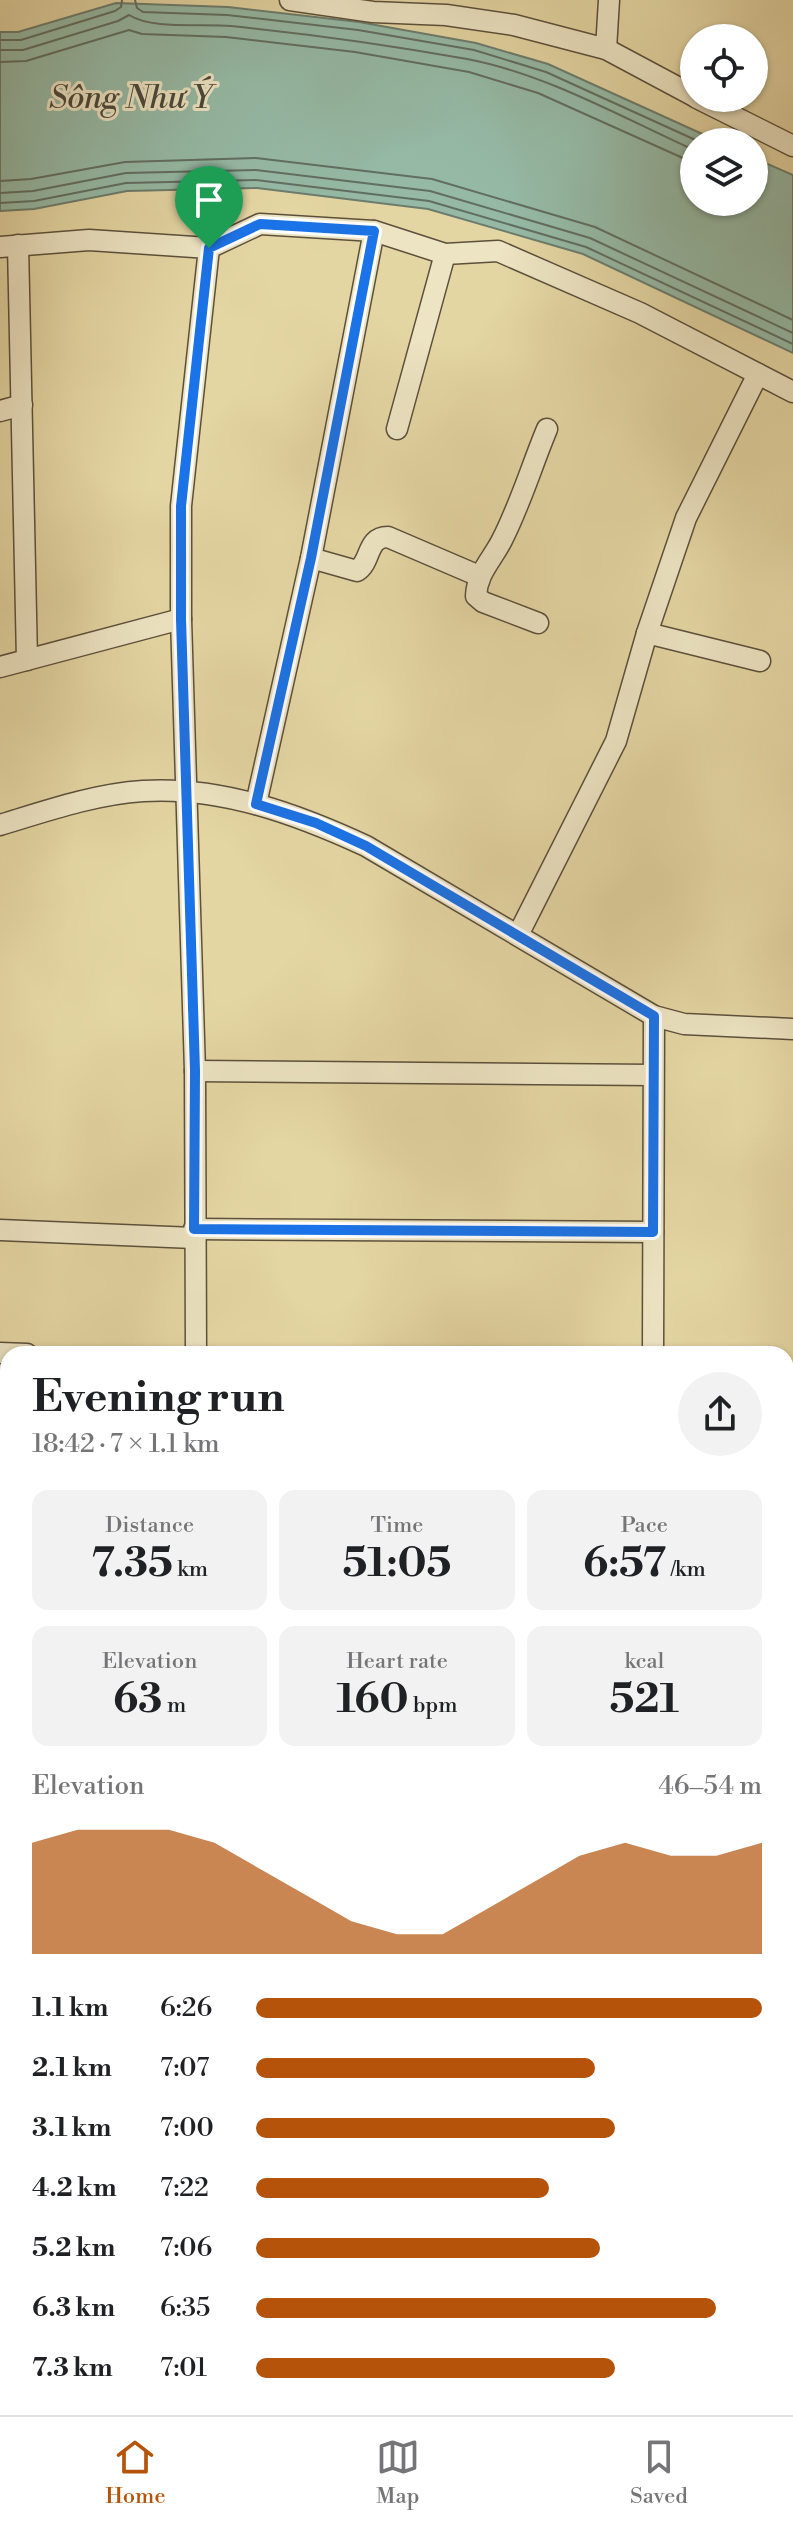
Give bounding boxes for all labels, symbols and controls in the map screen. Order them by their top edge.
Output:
map controls [680,24,768,216]
button: locate [680,24,768,112]
water label: Sông Như Ý [49,76,217,118]
button: layers [680,128,768,216]
pin [175,166,243,248]
icon: arrive [187,178,231,222]
text: Evening run [32,1370,285,1425]
button: share [678,1372,762,1456]
text: 18:42 · 7 × 1.1 km [32,1428,220,1460]
text: Distance [105,1512,194,1539]
text: Time [371,1512,423,1539]
text: Pace [621,1512,668,1539]
text: 7.35 [91,1539,173,1589]
text: 51:05 [343,1539,451,1589]
text: 6:57 [583,1539,666,1589]
text: km [173,1556,208,1583]
text: /km [666,1556,706,1583]
text: Elevation [102,1648,197,1675]
text: Heart rate [346,1648,448,1675]
text: kcal [624,1648,664,1675]
text: 63 [113,1675,162,1725]
text: 160 [336,1675,408,1725]
text: 521 [610,1675,679,1725]
text: m [162,1692,186,1719]
text: bpm [408,1692,458,1719]
text: Elevation [32,1770,145,1802]
text: 46–54 m [658,1770,762,1802]
text: 1.1 km [32,1992,108,2024]
text: 6:26 [160,1992,212,2024]
text: 2.1 km [32,2052,112,2084]
text: 7:07 [160,2052,209,2084]
text: 3.1 km [32,2112,111,2144]
text: 7:00 [160,2112,214,2144]
text: 4.2 km [32,2172,117,2204]
text: 7:22 [160,2172,209,2204]
text: 5.2 km [32,2232,115,2264]
text: 7:06 [160,2232,212,2264]
text: 6.3 km [32,2292,115,2324]
text: 6:35 [160,2292,210,2324]
text: 7.3 km [32,2352,113,2384]
text: 7:01 [160,2352,207,2384]
tab: Home [105,2435,166,2510]
tab: Map [376,2435,420,2510]
tab: Saved [630,2435,688,2510]

